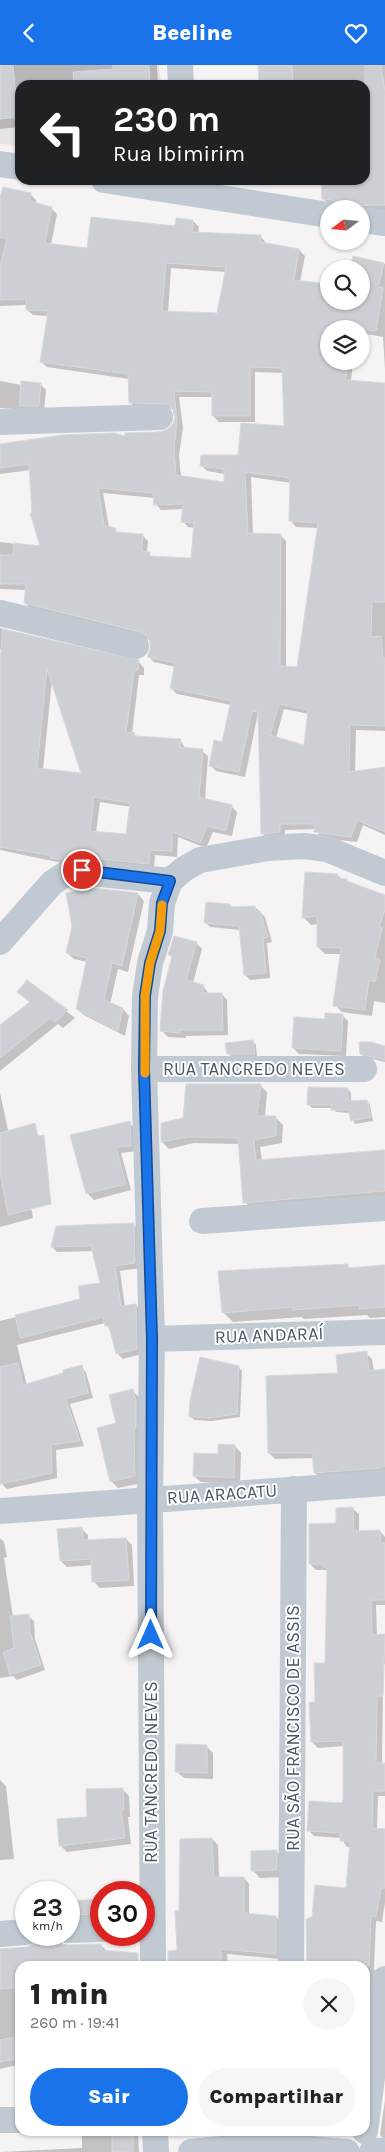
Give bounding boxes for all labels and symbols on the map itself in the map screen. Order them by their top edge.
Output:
north arrow [320,200,370,250]
pin [61,849,103,891]
street label: RUA TANCREDO NEVES [163,1058,345,1080]
street label: RUA ANDARAÍ [214,1321,325,1348]
street label: RUA ARACATU [166,1479,278,1509]
street label: RUA SÃO FRANCISCO DE ASSIS [282,1605,304,1851]
position arrow [124,1608,176,1660]
street label: RUA TANCREDO NEVES [140,1681,162,1863]
speed limit sign: 30 [90,1881,155,1946]

